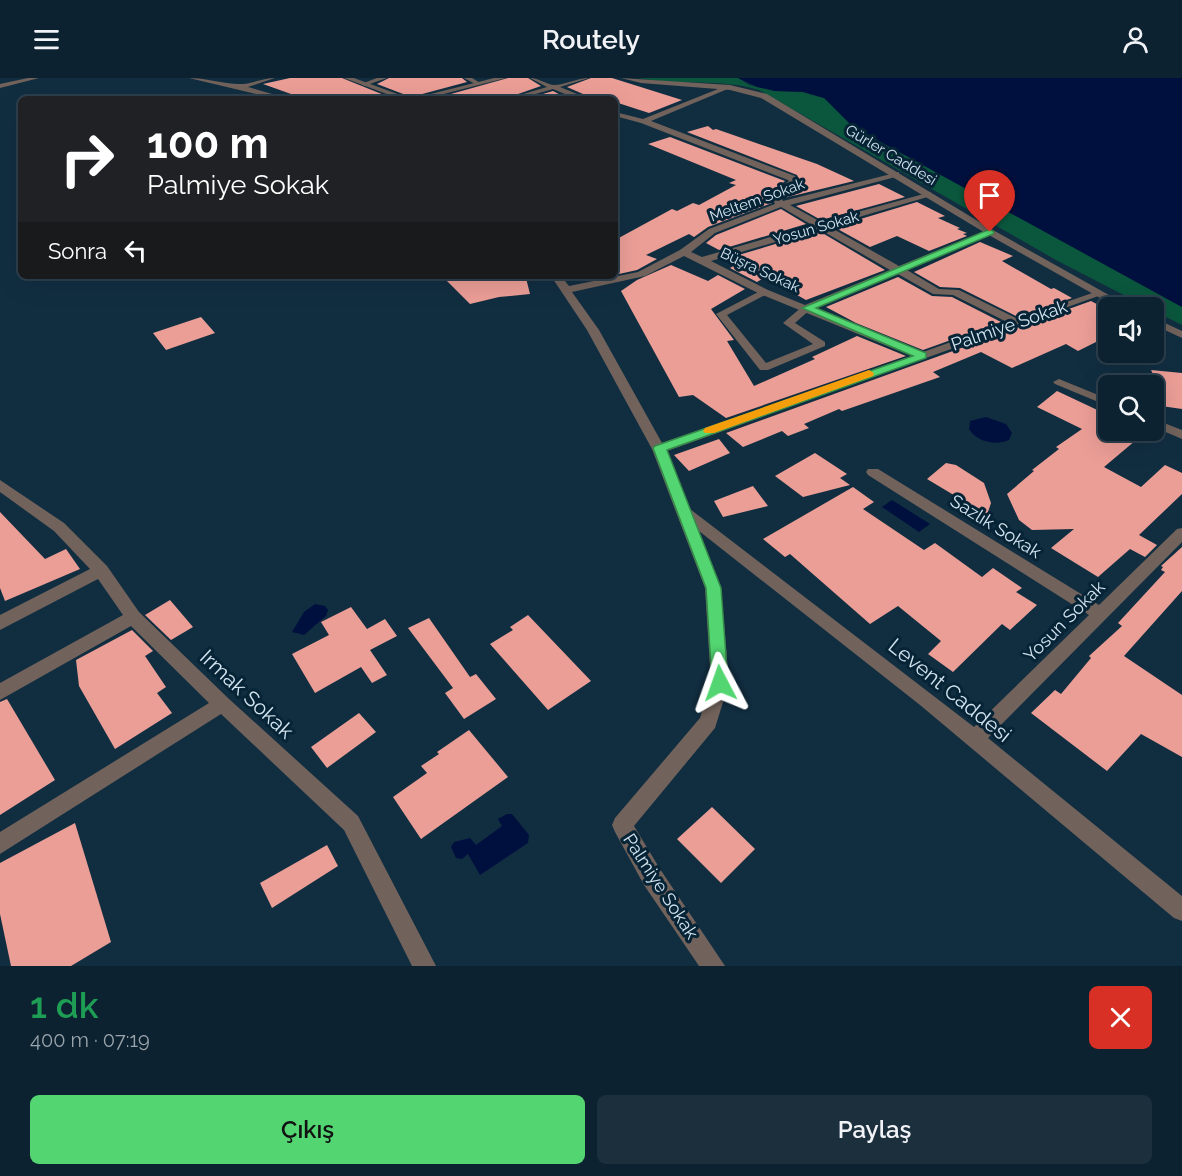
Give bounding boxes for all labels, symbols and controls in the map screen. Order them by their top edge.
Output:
icon: menu [30,23,63,56]
icon: person [1119,23,1152,56]
text: Routely [542,24,640,55]
text: 100 m [147,119,269,168]
icon: right [48,120,126,198]
street label: Gürler Caddesi [842,121,940,189]
text: Palmiye Sokak [147,169,329,200]
pin [964,170,1015,232]
street label: Meltem Sokak [707,175,807,225]
icon: arrive [973,179,1006,212]
street label: Yosun Sokak [771,207,861,249]
icon: left [119,234,152,267]
text: Sonra [48,238,107,264]
street label: Büşra Sokak [717,244,803,296]
street label: Palmiye Sokak [948,295,1070,355]
map controls [1098,297,1164,441]
button: sound [1098,297,1164,363]
button: search [1098,375,1164,441]
street label: Sazlık Sokak [947,490,1046,562]
street label: Yosun Sokak [1019,576,1109,666]
street label: Levent Caddesi [884,633,1016,747]
street label: Irmak Sokak [195,644,299,744]
position arrow [688,651,752,715]
street label: Palmiye Sokak [619,829,703,943]
text: 1 dk [30,984,99,1026]
button: close [1089,986,1152,1049]
text: 400 m · 07:19 [30,1028,150,1052]
button: Çıkış [30,1095,585,1164]
button: Paylaş [597,1095,1152,1164]

